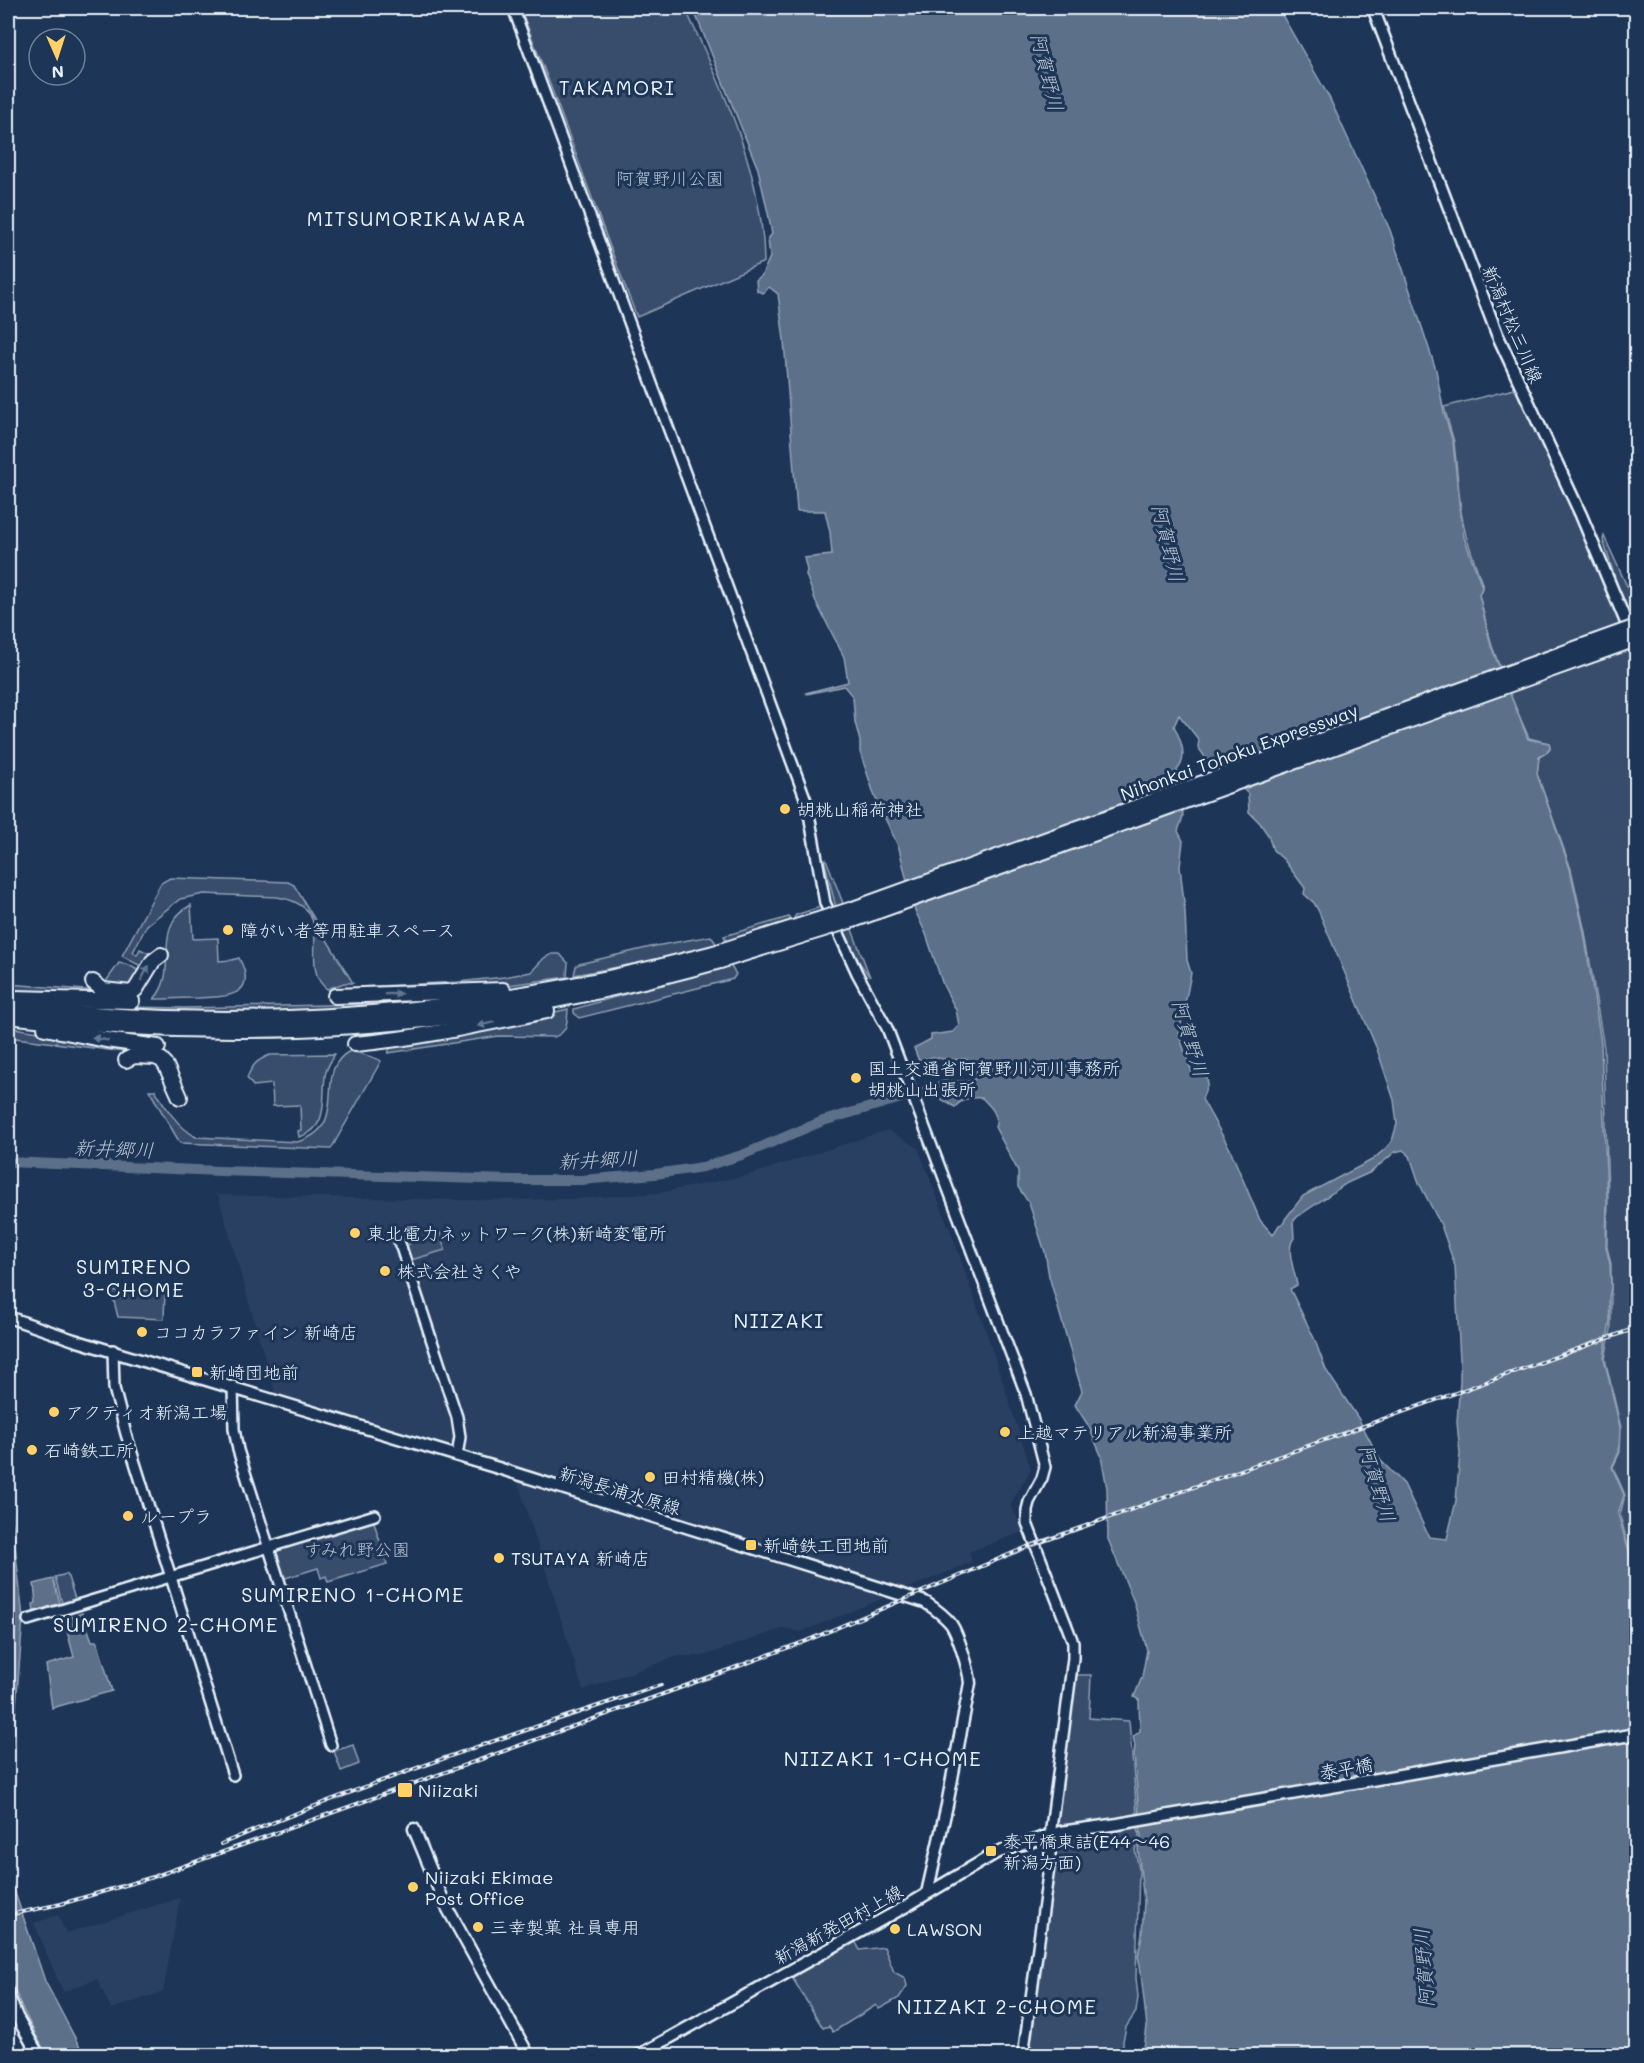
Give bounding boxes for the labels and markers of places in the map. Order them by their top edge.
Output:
place label: 胡桃山稲荷神社 [797,797,923,821]
marker: 胡桃山稲荷神社 [778,802,792,816]
place label: 障がい者等用駐車スペース [240,918,455,942]
marker: 障がい者等用駐車スペース [221,923,235,937]
place label: 国土交通省阿賀野川河川事務所 胡桃山出張所 [868,1056,1120,1101]
marker: 国土交通省阿賀野川河川事務所 胡桃山出張所 [849,1071,863,1085]
place label: 東北電力ネットワーク(株)新崎変電所 [367,1221,667,1245]
marker: 東北電力ネットワーク(株)新崎変電所 [348,1226,362,1240]
place label: 株式会社きくや [397,1259,522,1283]
marker: 株式会社きくや [378,1264,392,1278]
place label: ココカラファイン 新崎店 [154,1320,358,1344]
marker: ココカラファイン 新崎店 [135,1325,149,1339]
place label: 新崎団地前 [209,1360,299,1384]
marker: 新崎団地前 [190,1365,204,1379]
place label: アクティオ新潟工場 [66,1400,227,1424]
marker: アクティオ新潟工場 [47,1405,61,1419]
place label: 上越マテリアル新潟事業所 [1017,1420,1232,1444]
marker: 上越マテリアル新潟事業所 [998,1425,1012,1439]
place label: 石崎鉄工所 [44,1438,134,1462]
marker: 石崎鉄工所 [25,1443,39,1457]
place label: 田村精機(株) [662,1465,764,1489]
marker: 田村精機(株) [643,1470,657,1484]
place label: ループラ [140,1504,212,1528]
marker: ループラ [121,1509,135,1523]
place label: 新崎鉄工団地前 [763,1533,889,1557]
marker: 新崎鉄工団地前 [744,1538,758,1552]
place label: TSUTAYA 新崎店 [511,1546,650,1570]
marker: TSUTAYA 新崎店 [492,1551,506,1565]
place label: Niizaki [418,1778,479,1802]
marker: Niizaki [396,1781,414,1799]
place label: 泰平橋東詰(E44～46 新潟方面) [1003,1829,1170,1874]
marker: 泰平橋東詰(E44～46 新潟方面) [984,1844,998,1858]
place label: Niizaki Ekimae Post Office [425,1865,553,1910]
marker: Niizaki Ekimae Post Office [406,1880,420,1894]
place label: 三幸製菓 社員専用 [490,1915,640,1939]
place label: LAWSON [907,1917,982,1941]
marker: 三幸製菓 社員専用 [471,1920,485,1934]
marker: LAWSON [888,1922,902,1936]

